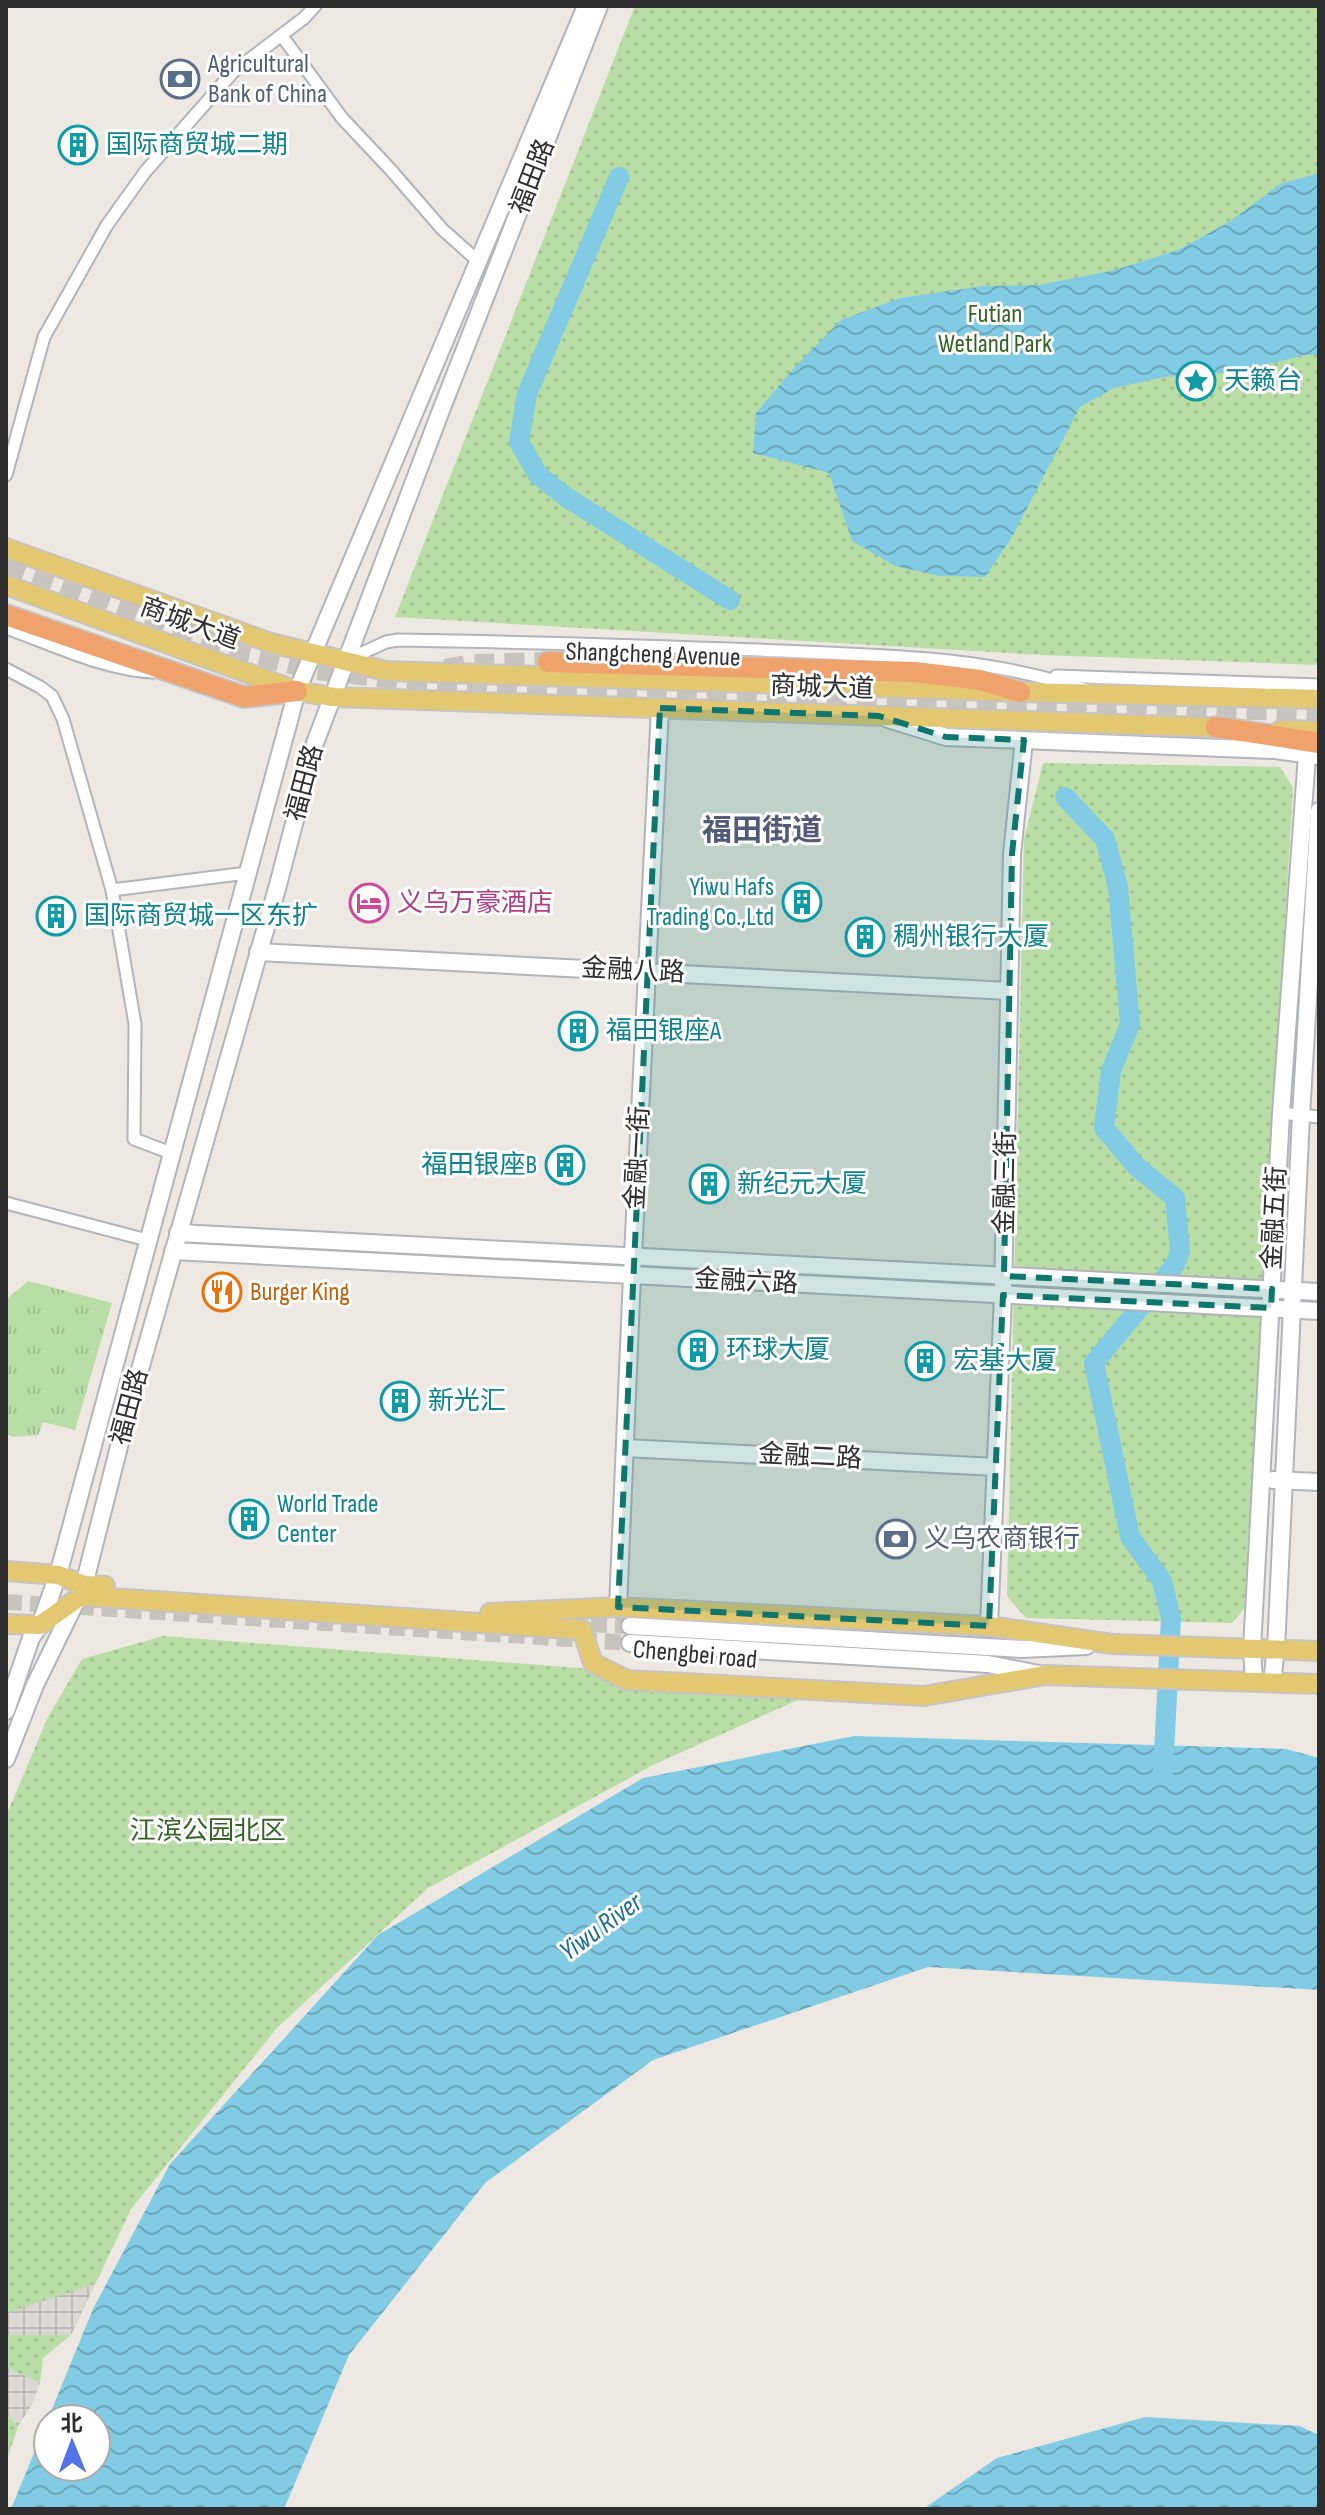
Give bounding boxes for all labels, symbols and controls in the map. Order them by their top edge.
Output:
place label: Agricultural Bank of China [207,49,327,110]
bank icon: Agricultural Bank of China [159,58,201,100]
building icon: 国际商贸城二期 [57,124,99,166]
place label: 国际商贸城二期 [106,130,288,161]
street label: 福田路 [505,135,561,219]
park label: Futian Wetland Park [938,299,1052,360]
place icon: 天籁台 [1175,360,1217,402]
place label: 天籁台 [1224,366,1302,397]
street label: 商城大道 [136,592,244,656]
street label: Shangcheng Avenue [565,636,741,674]
street label: 商城大道 [769,671,875,705]
street label: 福田路 [280,741,330,825]
district label: 福田街道 [702,813,822,849]
place label: Yiwu Hafs Trading Co.,Ltd [646,872,774,933]
building icon: Yiwu Hafs Trading Co.,Ltd [781,881,823,923]
hotel icon: 义乌万豪酒店 [348,882,390,924]
place label: 义乌万豪酒店 [397,888,553,919]
building icon: 国际商贸城一区东扩 [35,895,77,937]
place label: 国际商贸城一区东扩 [84,901,318,932]
building icon: 稠州银行大厦 [844,916,886,958]
place label: 稠州银行大厦 [893,922,1049,953]
street label: 金融八路 [580,953,686,989]
building icon: 福田银座A [557,1010,599,1052]
place label: 福田银座A [606,1016,722,1047]
street label: 金融一街 [620,1105,656,1211]
street label: 金融三街 [990,1131,1022,1235]
building icon: 福田银座B [544,1144,586,1186]
place label: 福田银座B [421,1150,537,1181]
building icon: 新纪元大厦 [688,1163,730,1205]
street label: 金融五街 [1257,1165,1293,1271]
place label: 新纪元大厦 [737,1169,867,1200]
street label: 金融六路 [693,1264,799,1300]
restaurant icon: Burger King [201,1271,243,1313]
place label: Burger King [250,1277,350,1308]
building icon: 环球大厦 [677,1329,719,1371]
place label: 环球大厦 [726,1335,830,1366]
building icon: 宏基大厦 [904,1340,946,1382]
place label: 宏基大厦 [953,1346,1057,1377]
street label: 福田路 [105,1365,155,1449]
building icon: 新光汇 [379,1380,421,1422]
place label: 新光汇 [428,1386,506,1417]
street label: 金融二路 [757,1439,863,1475]
place label: World Trade Center [277,1489,379,1550]
building icon: World Trade Center [228,1498,270,1540]
bank icon: 义乌农商银行 [875,1518,917,1560]
place label: 义乌农商银行 [924,1524,1080,1555]
street label: Chengbei road [632,1634,758,1676]
park label: 江滨公园北区 [130,1816,286,1847]
water label: Yiwu River [553,1885,650,1968]
north arrow [32,2403,112,2483]
text: 北 [60,2411,83,2438]

